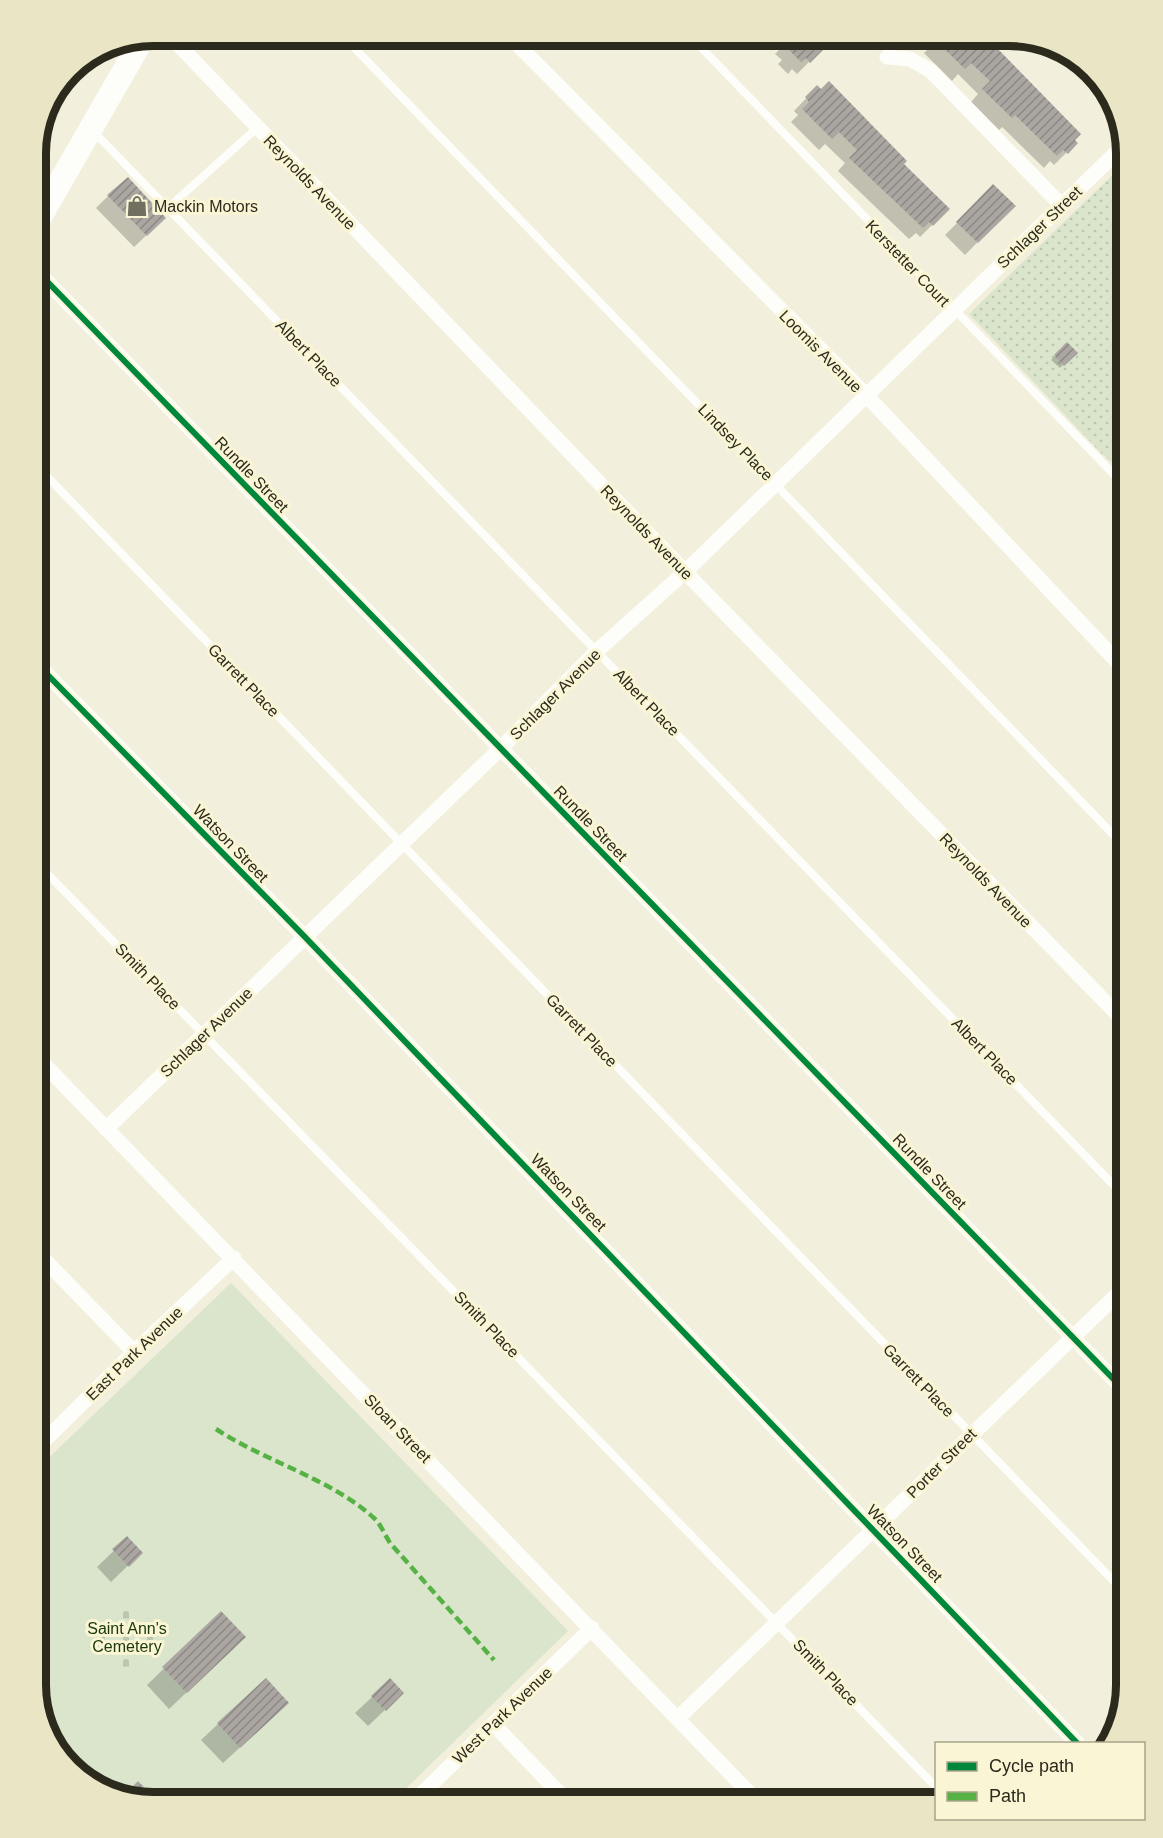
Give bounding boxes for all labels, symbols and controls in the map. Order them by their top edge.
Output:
street label: Reynolds Avenue [260,132,359,233]
street label: Schlager Street [994,183,1085,272]
shop icon: Mackin Motors [125,194,149,218]
place label: Mackin Motors [154,198,258,215]
street label: Kerstetter Court [862,217,953,310]
street label: Loomis Avenue [776,307,865,396]
street label: Albert Place [273,316,345,390]
street label: Lindsey Place [695,401,776,484]
street label: Rundle Street [212,433,292,516]
street label: Reynolds Avenue [597,482,696,583]
street label: Garrett Place [205,641,283,720]
street label: Schlager Avenue [507,646,604,743]
street label: Albert Place [611,665,683,739]
street label: Rundle Street [551,782,631,865]
street label: Watson Street [190,801,272,886]
street label: Reynolds Avenue [936,830,1035,931]
street label: Smith Place [112,940,183,1013]
street label: Schlager Avenue [157,984,256,1080]
street label: Garrett Place [543,991,621,1070]
street label: Albert Place [949,1014,1021,1088]
street label: Rundle Street [890,1130,970,1213]
street label: Watson Street [528,1150,610,1235]
street label: Smith Place [451,1288,522,1361]
street label: East Park Avenue [83,1303,186,1404]
street label: Garrett Place [880,1341,958,1420]
street label: Sloan Street [361,1391,435,1466]
street label: Porter Street [903,1425,980,1501]
street label: Watson Street [864,1501,946,1586]
park label: Saint Ann's Cemetery [87,1620,167,1655]
street label: Smith Place [790,1636,861,1709]
street label: West Park Avenue [449,1664,555,1767]
legend [935,1742,1145,1820]
text: Cycle path [989,1756,1074,1776]
text: Path [989,1786,1026,1806]

